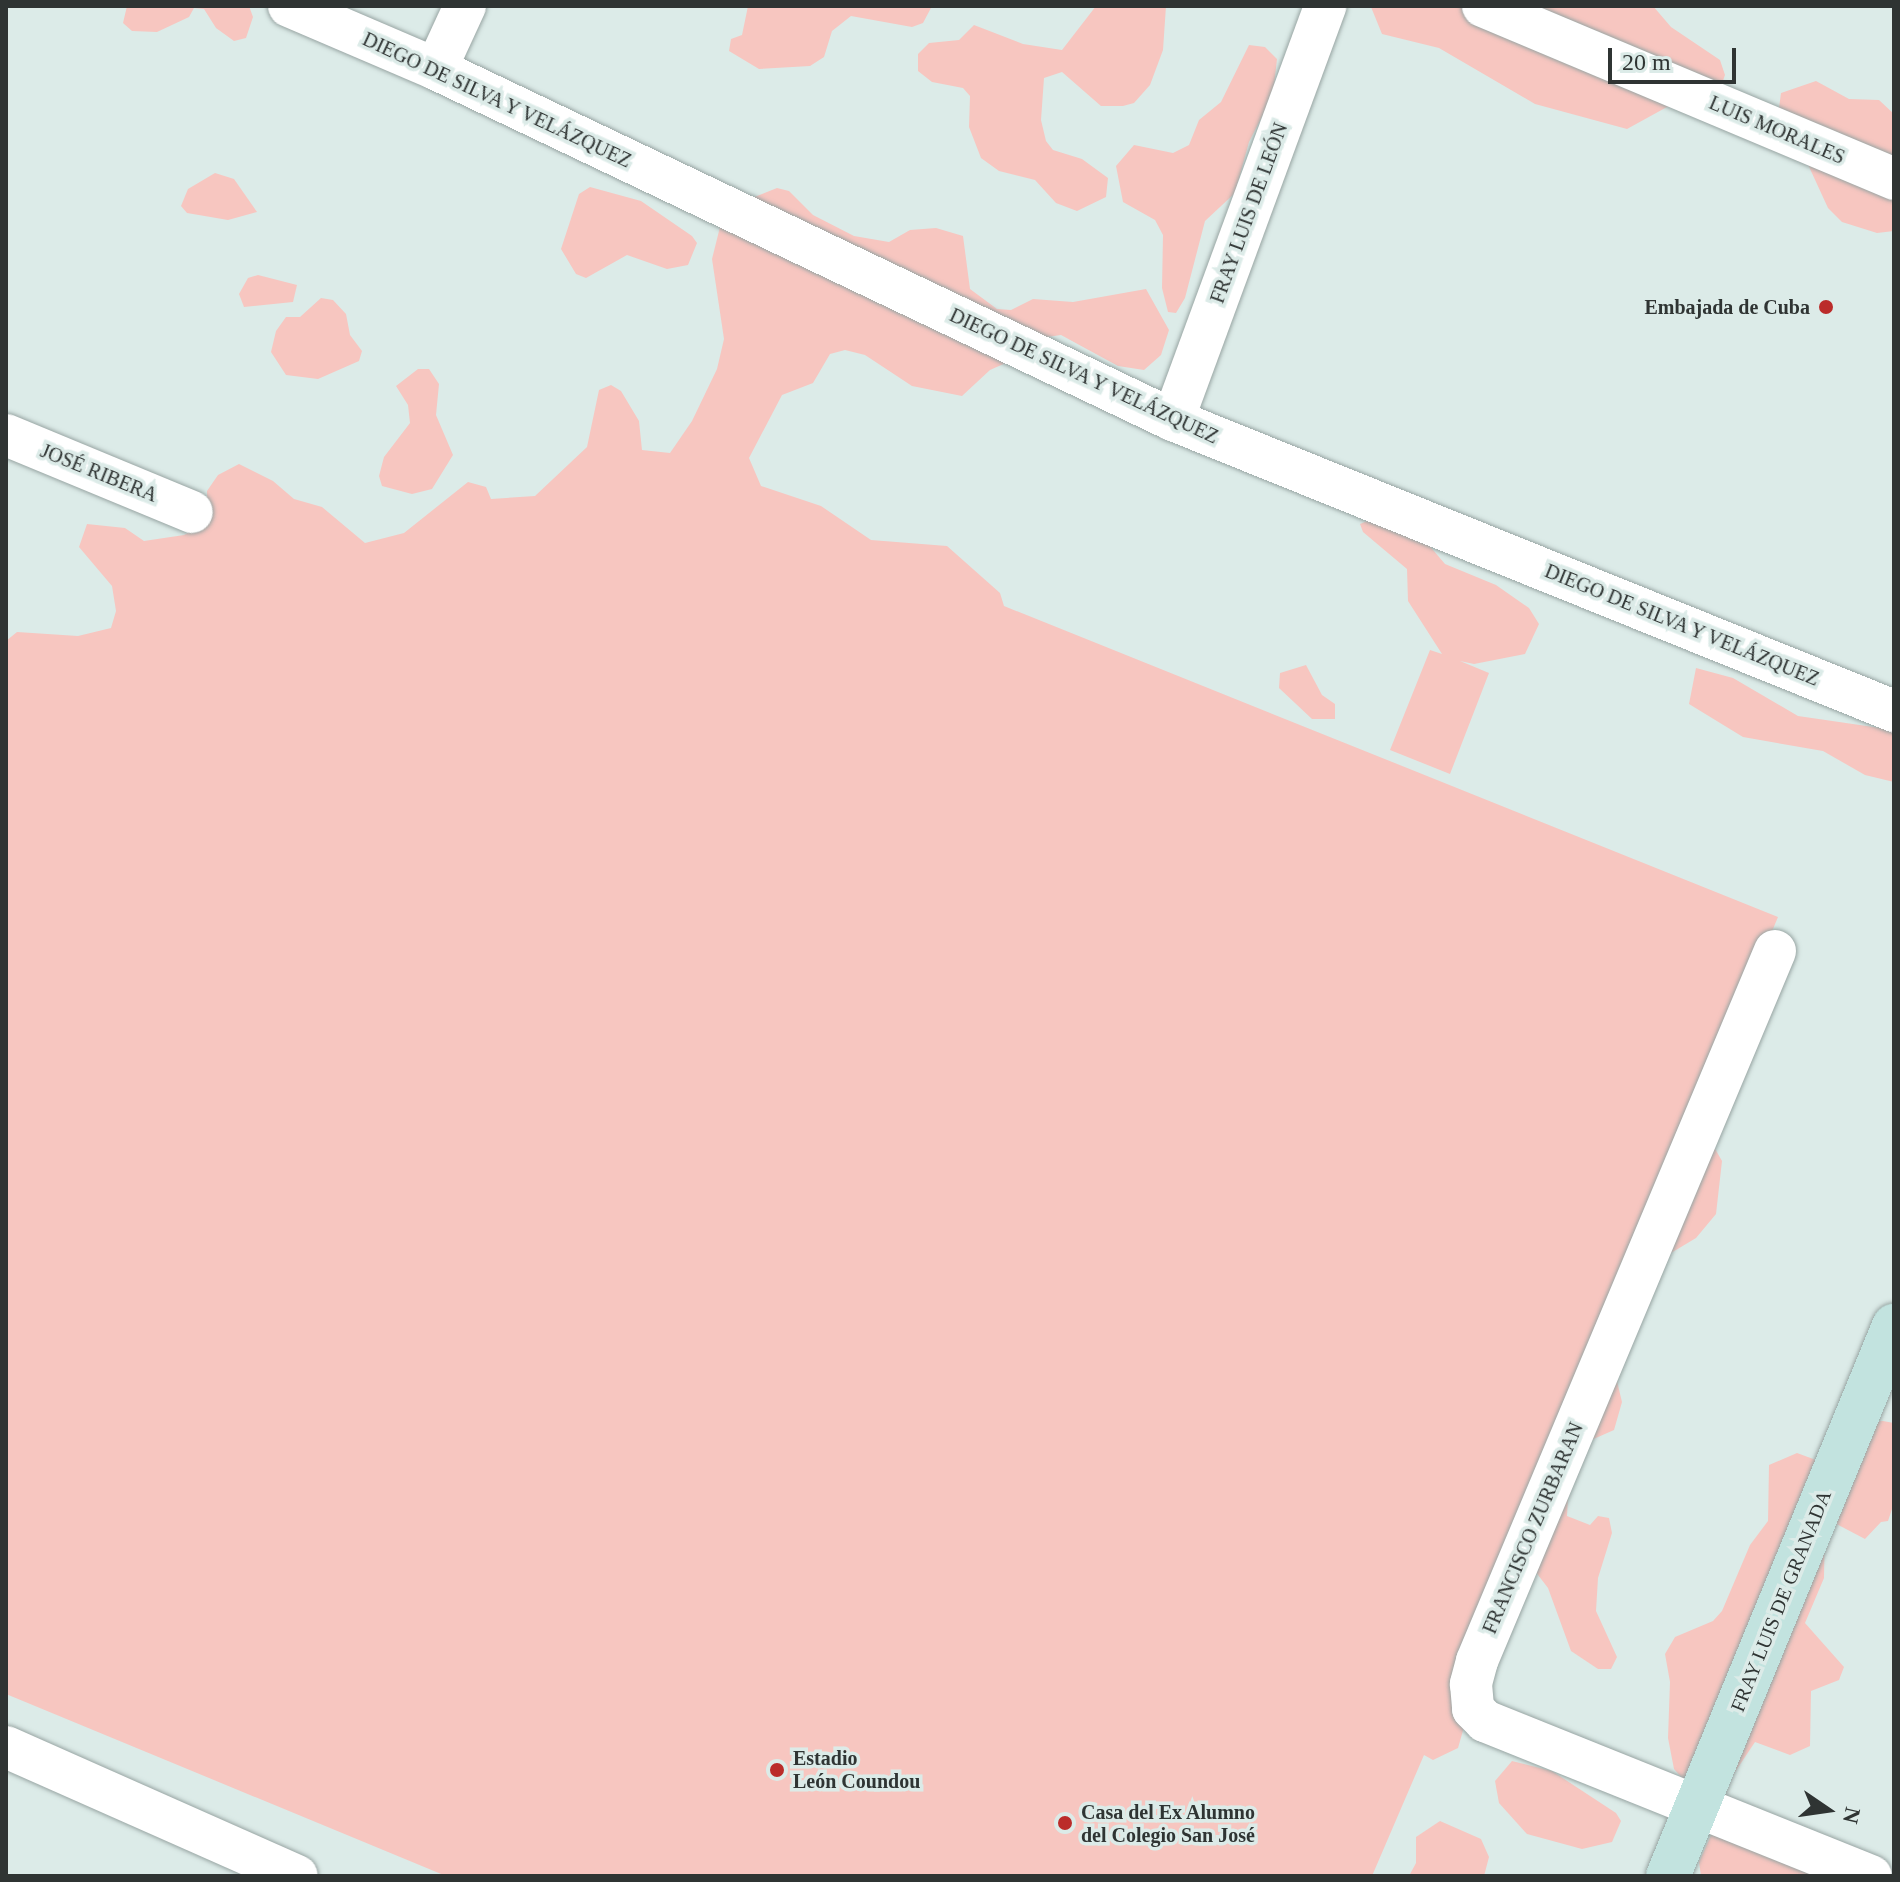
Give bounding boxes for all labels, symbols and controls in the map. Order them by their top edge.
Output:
street label: DIEGO DE SILVA Y VELÁZQUEZ [358,26,636,174]
scale bar [1612,32,1740,82]
text: 20 m [1622,49,1671,75]
street label: LUIS MORALES [1706,91,1848,169]
street label: FRAY LUIS DE LEÓN [1205,119,1293,307]
place label: Embajada de Cuba [1644,295,1810,319]
marker: Embajada de Cuba [1817,298,1835,316]
street label: DIEGO DE SILVA Y VELÁZQUEZ [945,302,1223,450]
street label: JOSÉ RIBERA [37,439,161,507]
street label: DIEGO DE SILVA Y VELÁZQUEZ [1540,558,1824,692]
street label: FRANCISCO ZURBARAN [1478,1419,1588,1637]
street label: FRAY LUIS DE GRANADA [1725,1486,1837,1716]
place label: Estadio León Coundou [793,1746,920,1793]
marker: Estadio León Coundou [768,1761,786,1779]
north arrow [1788,1770,1868,1850]
place label: Casa del Ex Alumno del Colegio San José [1081,1800,1256,1847]
text: N [1838,1805,1866,1826]
marker: Casa del Ex Alumno del Colegio San José [1056,1814,1074,1832]

